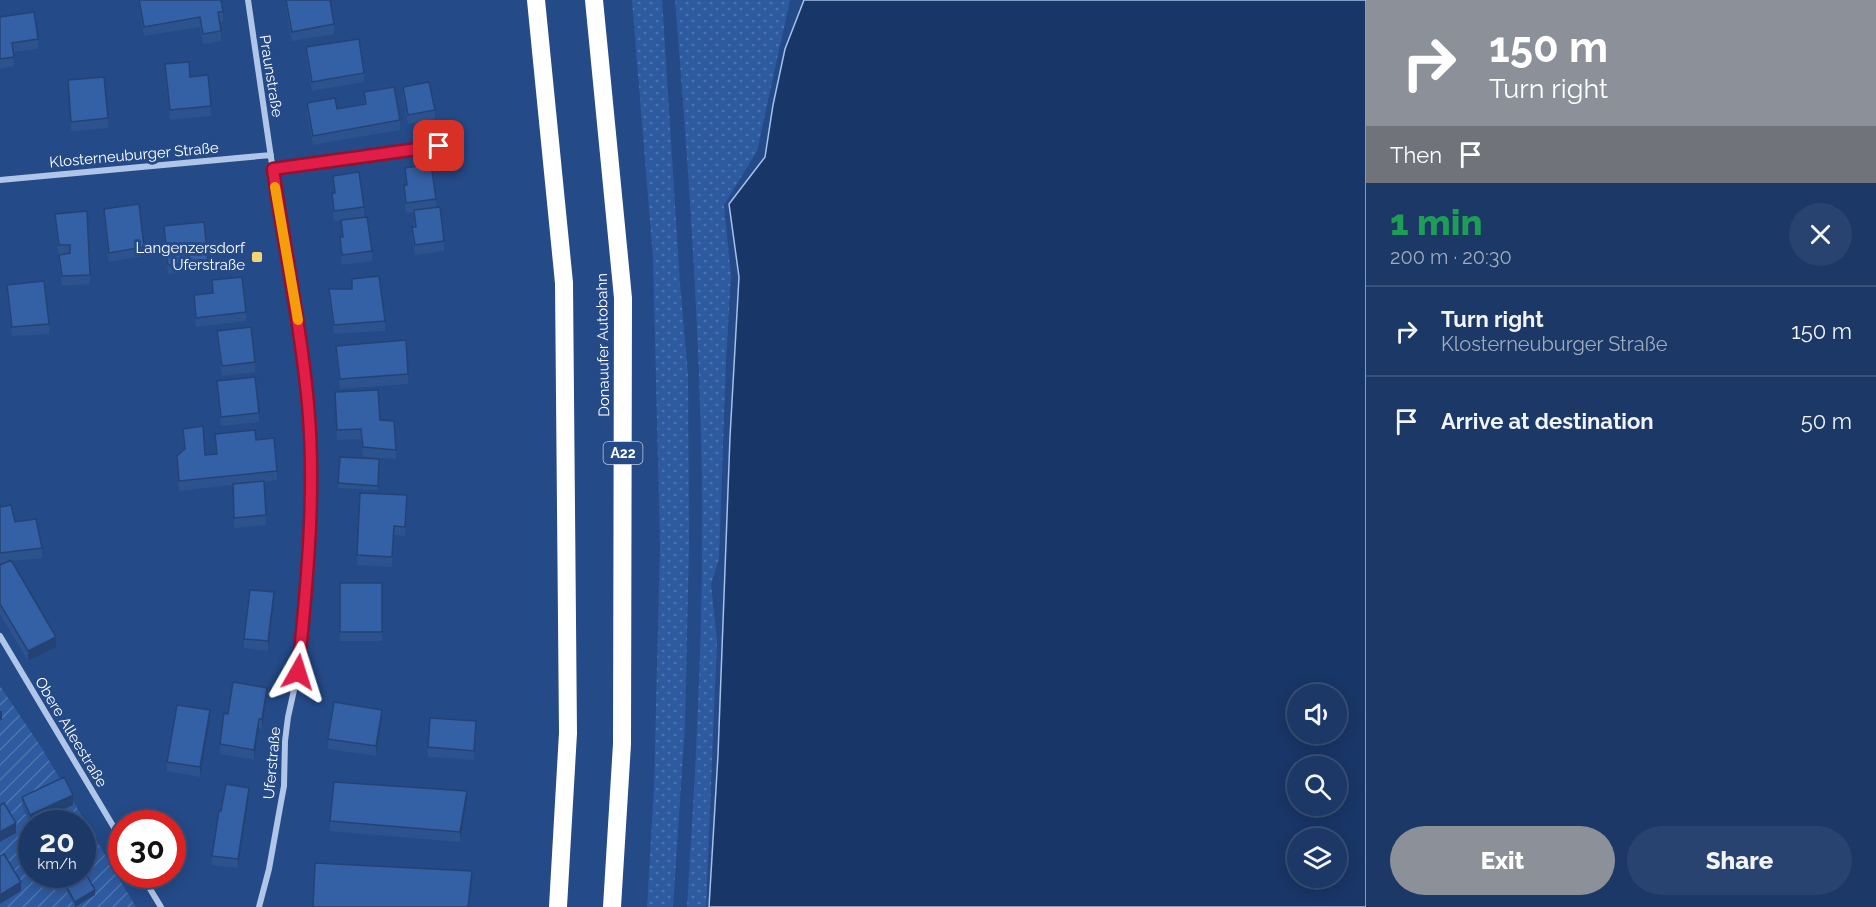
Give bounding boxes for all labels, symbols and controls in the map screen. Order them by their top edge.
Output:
text: 150 m [1489,23,1608,72]
icon: right [1390,24,1468,102]
street label: Praunstraße [256,34,286,119]
text: Turn right [1489,73,1608,104]
pin [413,120,464,171]
icon: arrive [422,129,455,162]
icon: arrive [1454,138,1487,171]
street label: Klosterneuburger Straße [49,139,220,171]
text: Then [1390,142,1442,168]
text: 1 min [1390,201,1482,243]
button: close [1789,203,1852,266]
place label: Langenzersdorf Uferstraße [136,239,246,274]
text: 200 m · 20:30 [1390,245,1512,269]
marker: Langenzersdorf Uferstraße [250,250,264,264]
street label: Donauufer Autobahn [593,273,613,417]
text: Turn right [1441,306,1544,332]
icon: right [1390,315,1423,348]
text: 150 m [1791,318,1852,344]
text: Klosterneuburger Straße [1441,332,1667,356]
icon: arrive [1390,405,1423,438]
text: Arrive at destination [1441,408,1654,434]
text: 50 m [1801,408,1852,434]
road number: A22 [604,442,642,464]
position arrow [266,640,330,704]
street label: Obere Alleestraße [31,674,111,790]
map controls [1287,684,1347,888]
button: sound [1287,684,1347,744]
street label: Uferstraße [260,726,284,800]
button: search [1287,756,1347,816]
speed limit sign: 30 [108,810,186,888]
text: 20 [39,824,75,859]
button: Exit [1390,826,1615,895]
button: Share [1627,826,1852,895]
button: layers [1287,828,1347,888]
text: km/h [37,855,77,873]

